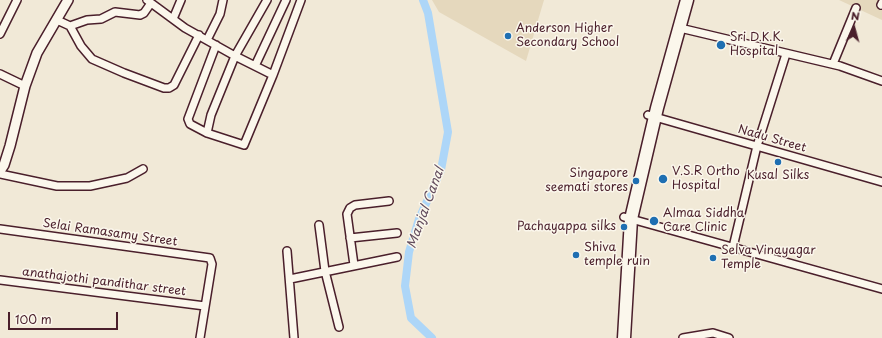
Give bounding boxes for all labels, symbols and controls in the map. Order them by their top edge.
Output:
text: N [850,7,861,24]
north arrow [834,8,874,48]
place label: Anderson Higher Secondary School [516,22,619,50]
marker: Anderson Higher Secondary School [503,31,513,41]
place label: Sri D.K.K. Hospital [730,31,784,59]
marker: Sri D.K.K. Hospital [715,39,727,51]
street label: Nadu Street [736,122,808,156]
marker: Kusal Silks [773,157,783,167]
water label: Manjal Canal [404,165,448,251]
place label: V.S.R Ortho Hospital [672,165,740,193]
place label: Singapore seemati stores [545,167,628,195]
place label: Kusal Silks [747,169,809,183]
marker: V.S.R Ortho Hospital [657,173,669,185]
marker: Singapore seemati stores [631,176,641,186]
place label: Almaa Siddha Care Clinic [663,207,744,235]
marker: Almaa Siddha Care Clinic [648,215,660,227]
street label: Selai Ramasamy Street [42,216,178,250]
place label: Pachayappa silks [517,220,616,234]
marker: Pachayappa silks [619,222,629,232]
place label: Shiva temple ruin [584,241,650,269]
place label: Selva Vinayagar Temple [721,244,816,272]
marker: Shiva temple ruin [571,250,581,260]
marker: Selva Vinayagar Temple [708,253,718,263]
street label: anathajothi pandithar street [21,265,187,299]
scale bar [10,304,120,330]
text: 100 m [15,310,52,328]

